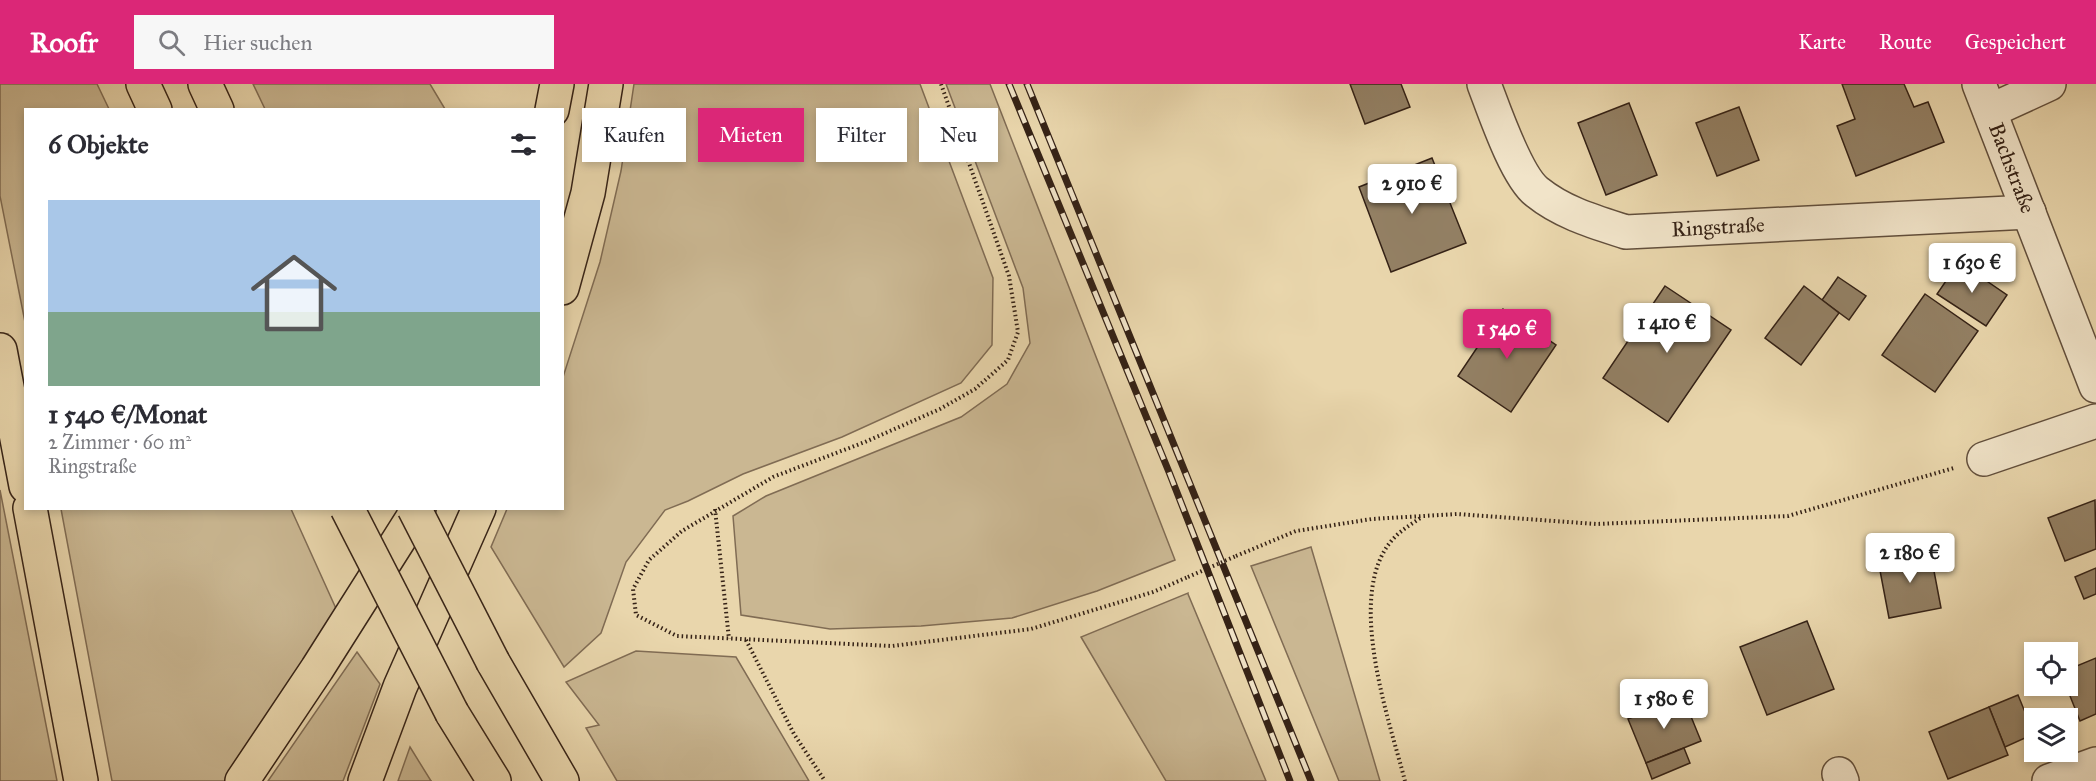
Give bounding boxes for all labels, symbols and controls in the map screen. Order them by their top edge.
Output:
search box [134,15,554,69]
text: Roofr [30,25,98,60]
icon: search [155,26,188,59]
text: Hier suchen [203,29,312,56]
text: Karte [1798,29,1846,55]
text: Route [1879,29,1932,55]
text: Gespeichert [1965,29,2066,55]
chip: Kaufen [582,108,686,162]
chip: Mieten [698,108,804,162]
chip: Filter [816,108,907,162]
chip: Neu [919,108,998,162]
street label: Bachstraße [1983,119,2041,217]
text: 6 Objekte [48,128,148,160]
icon: filters [507,128,540,161]
pin: 2 910 € [1357,164,1467,215]
text: 2 910 € [1382,171,1442,195]
street label: Ringstraße [1671,212,1765,242]
icon: home [240,239,348,347]
pin: 1 630 € [1917,243,2027,294]
text: 1 630 € [1943,250,2001,274]
pin: 1 410 € [1612,303,1722,354]
pin: 1 540 € [1452,309,1562,360]
text: 1 410 € [1637,310,1697,334]
text: 1 540 € [1477,316,1537,340]
text: 1 540 €/Monat [48,398,207,430]
text: 2 Zimmer · 60 m² [48,430,191,454]
text: Ringstraße [48,454,137,478]
pin: 2 180 € [1855,533,1965,584]
text: 2 180 € [1880,540,1940,564]
map controls [2024,642,2078,762]
button: locate [2024,642,2078,696]
pin: 1 580 € [1609,679,1719,730]
text: 1 580 € [1634,686,1694,710]
button: layers [2024,708,2078,762]

